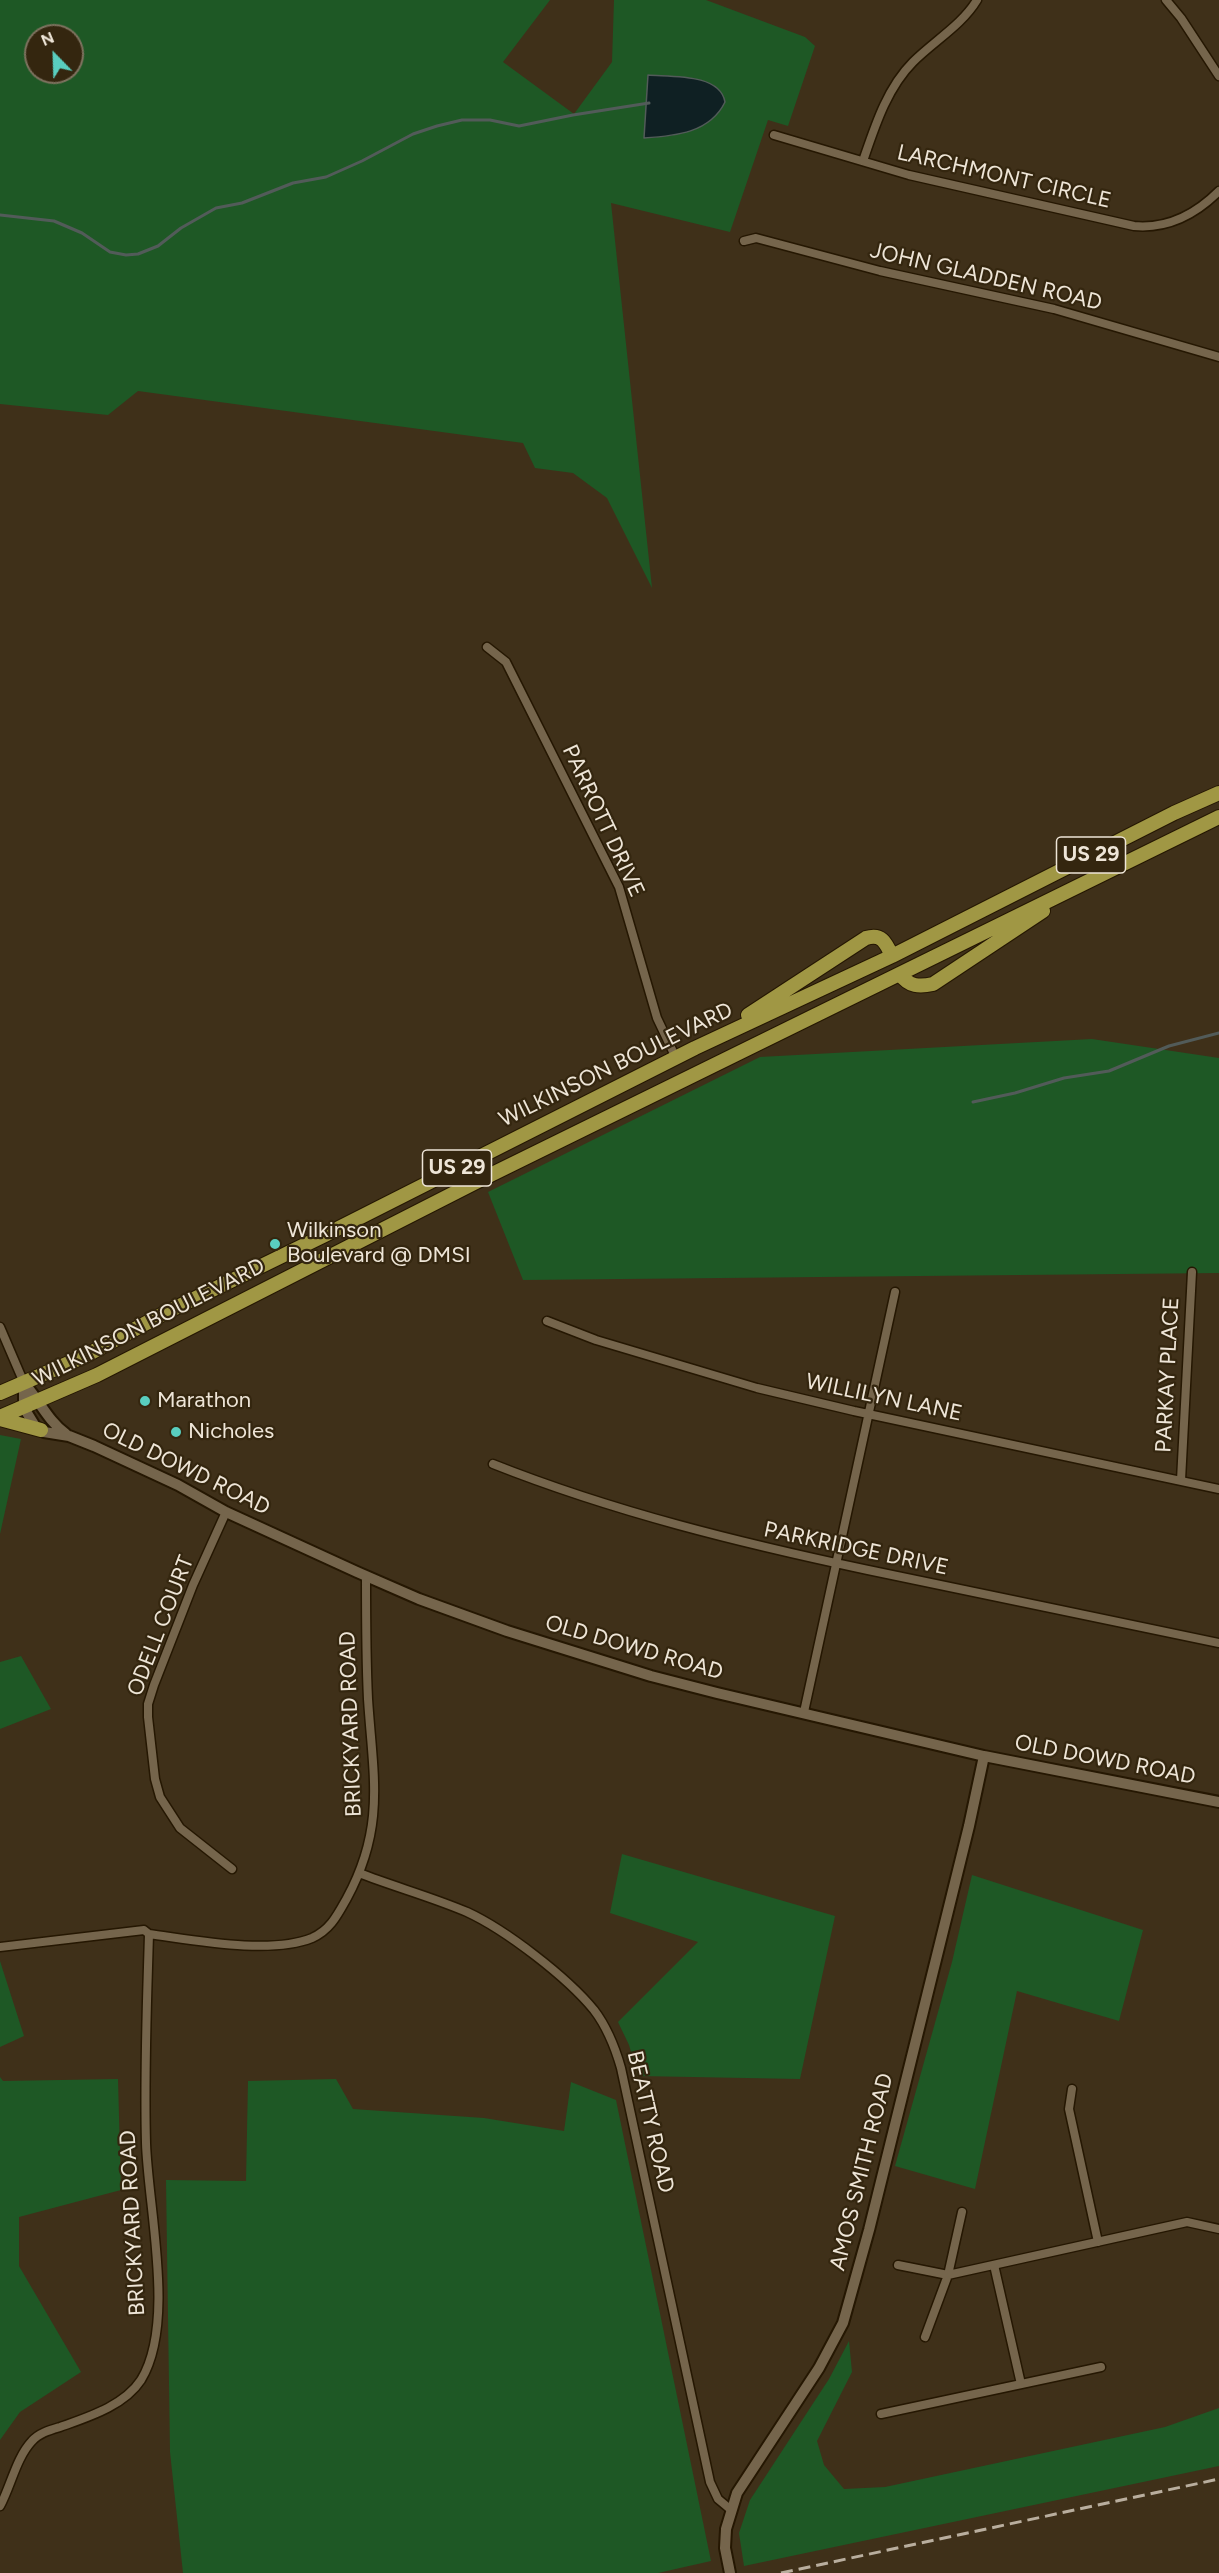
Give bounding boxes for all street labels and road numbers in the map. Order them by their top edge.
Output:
street label: LARCHMONT CIRCLE [894,140,1114,214]
street label: JOHN GLADDEN ROAD [868,237,1104,317]
street label: PARROTT DRIVE [556,741,650,901]
road number: US 29 [1056,837,1126,873]
street label: WILKINSON BOULEVARD [495,997,737,1133]
road number: US 29 [422,1150,492,1186]
street label: WILKINSON BOULEVARD [29,1253,269,1393]
street label: PARKAY PLACE [1151,1297,1185,1453]
street label: WILLILYN LANE [803,1369,965,1427]
street label: OLD DOWD ROAD [98,1417,274,1521]
street label: PARKRIDGE DRIVE [761,1517,951,1581]
street label: ODELL COURT [122,1552,200,1700]
street label: OLD DOWD ROAD [542,1610,726,1686]
street label: BRICKYARD ROAD [335,1631,367,1817]
street label: OLD DOWD ROAD [1012,1730,1198,1790]
street label: BEATTY ROAD [621,2048,679,2196]
street label: AMOS SMITH ROAD [825,2071,899,2273]
street label: BRICKYARD ROAD [115,2130,151,2316]

